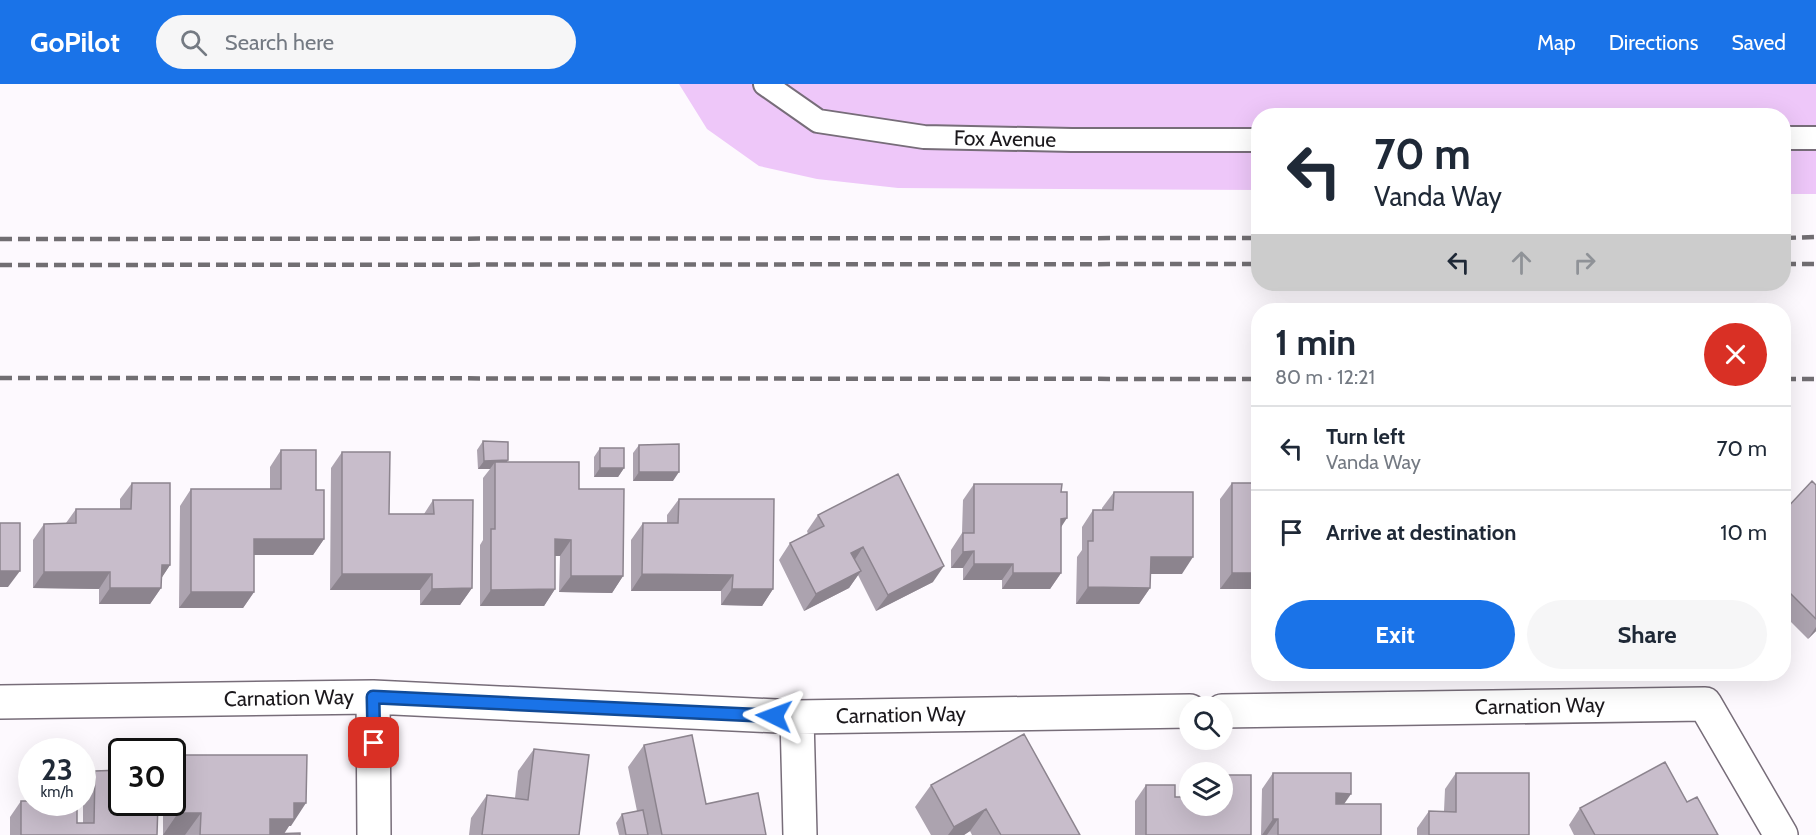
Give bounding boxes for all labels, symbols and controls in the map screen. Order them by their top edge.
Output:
search box [156,15,576,69]
text: GoPilot [30,25,120,59]
icon: search [177,26,210,59]
text: Search here [225,29,334,56]
text: Map [1537,30,1576,55]
text: Directions [1609,30,1698,55]
text: Saved [1731,30,1786,55]
street label: Fox Avenue [954,125,1057,152]
text: 70 m [1374,128,1471,180]
icon: left [1275,132,1353,210]
text: Vanda Way [1374,180,1502,213]
icon: left [1442,246,1475,279]
icon: ahead [1505,246,1538,279]
icon: right [1568,246,1601,279]
text: 1 min [1275,320,1356,364]
button: close [1704,323,1767,386]
text: 80 m · 12:21 [1275,365,1375,389]
text: Turn left [1326,423,1405,450]
icon: left [1275,432,1308,465]
text: 70 m [1717,435,1767,462]
text: Vanda Way [1326,450,1421,474]
icon: arrive [1275,516,1308,549]
text: Arrive at destination [1326,519,1516,546]
text: 10 m [1720,519,1767,546]
button: Exit [1275,600,1515,669]
button: Share [1527,600,1767,669]
street label: Carnation Way [224,684,355,711]
position arrow [742,684,806,748]
street label: Carnation Way [1475,692,1606,719]
map controls [1179,696,1233,816]
button: search [1179,696,1233,750]
street label: Carnation Way [836,701,967,728]
pin [348,717,399,768]
icon: arrive [357,726,390,759]
speed limit sign: 30 [108,738,186,816]
text: 23 [41,751,73,788]
button: layers [1179,762,1233,816]
text: km/h [41,783,73,801]

